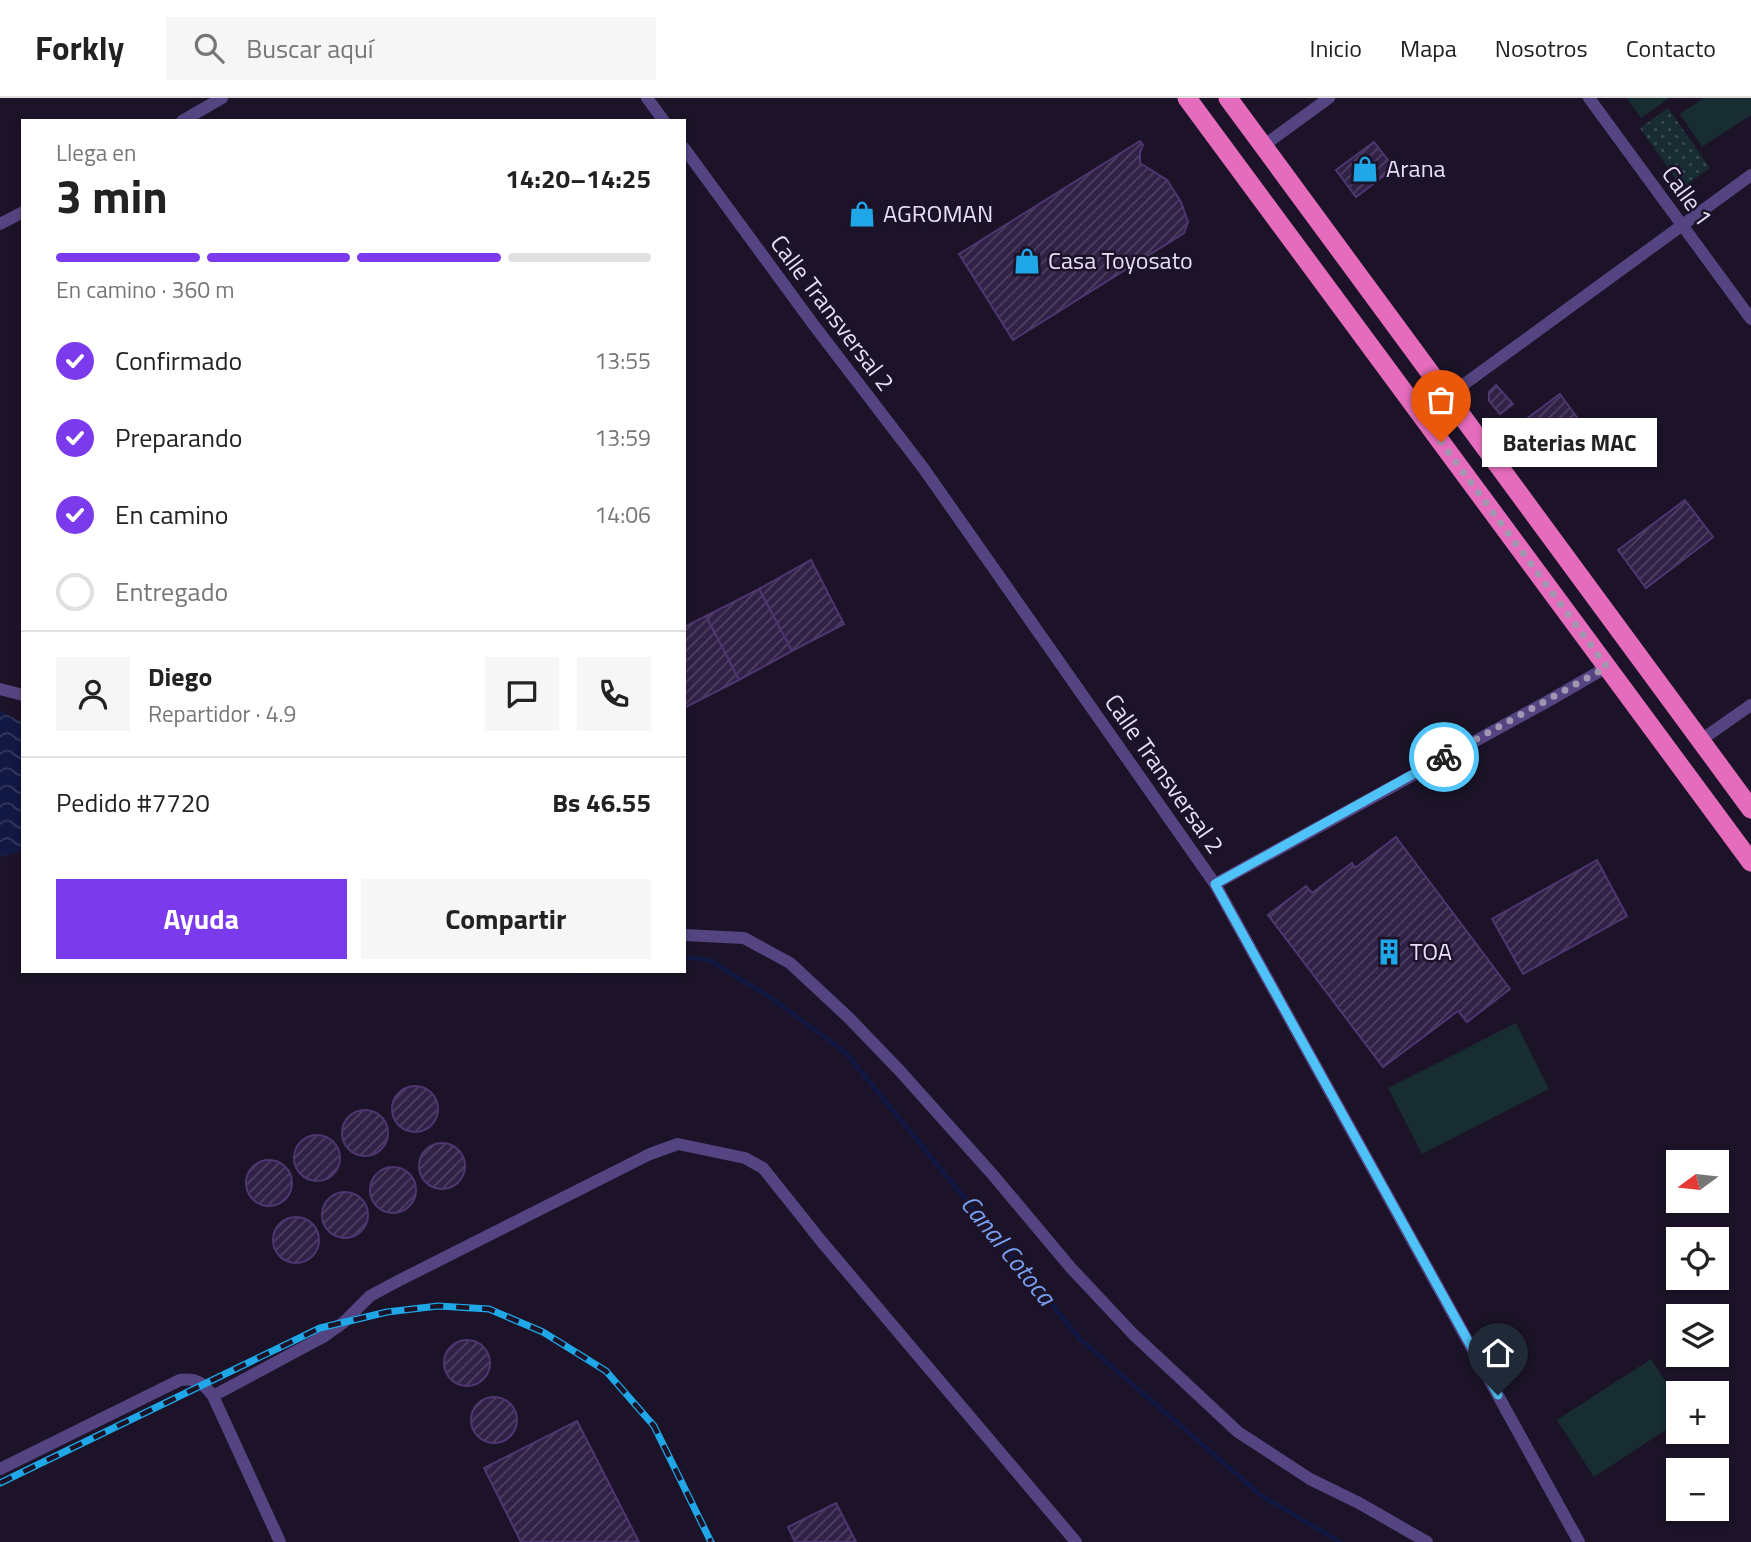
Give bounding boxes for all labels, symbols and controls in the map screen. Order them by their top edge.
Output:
search box [166,17,656,80]
text: Forkly [35,23,124,73]
icon: search [190,29,228,67]
text: Buscar aquí [246,29,373,68]
text: Inicio [1310,30,1362,66]
text: Mapa [1400,30,1457,66]
text: Nosotros [1495,30,1588,66]
text: Contacto [1626,30,1716,66]
text: Llega en [56,135,136,170]
place label: Arana [1386,150,1446,186]
shop icon: Arana [1350,154,1380,184]
street label: Calle 1 [1654,158,1722,233]
text: 14:20–14:25 [505,159,651,198]
text: 3 min [56,161,168,231]
place label: AGROMAN [883,195,993,231]
shop icon: AGROMAN [847,199,877,229]
street label: Calle Transversal 2 [762,227,904,398]
place label: Casa Toyosato [1048,242,1193,278]
shop icon: Casa Toyosato [1012,246,1042,276]
text: En camino · 360 m [56,272,234,307]
text: Confirmado [115,341,242,380]
icon: check [56,342,94,380]
text: 13:55 [594,343,651,378]
pin [1411,370,1471,442]
icon: bag [1422,381,1460,419]
text: Preparando [115,418,242,457]
callout: Baterias MAC [1483,418,1658,466]
icon: check [56,419,94,457]
text: 13:59 [594,420,651,455]
text: Baterias MAC [1503,425,1636,460]
text: En camino [115,495,229,534]
icon: check [56,496,94,534]
text: 14:06 [594,497,651,532]
text: Entregado [115,572,228,611]
button: person [56,657,130,731]
text: Diego [148,657,212,696]
button: chat [485,657,559,731]
button: phone [577,657,651,731]
street label: Calle Transversal 2 [1096,686,1233,861]
text: Repartidor · 4.9 [148,696,296,731]
courier [1409,722,1479,792]
icon: bike [1425,738,1463,776]
text: Pedido #7720 [56,783,210,822]
text: Bs 46.55 [552,783,651,822]
button: Ayuda [56,879,347,959]
button: Compartir [361,879,651,959]
place label: TOA [1410,933,1452,969]
building icon: TOA [1374,937,1404,967]
north arrow [1666,1150,1729,1213]
map controls [1666,1150,1729,1521]
water label: Canal Cotoca [951,1186,1067,1315]
button: locate [1666,1227,1729,1290]
button: layers [1666,1304,1729,1367]
pin [1468,1323,1528,1395]
icon: home [1479,1334,1517,1372]
button: + [1666,1381,1729,1444]
button: − [1666,1458,1729,1521]

